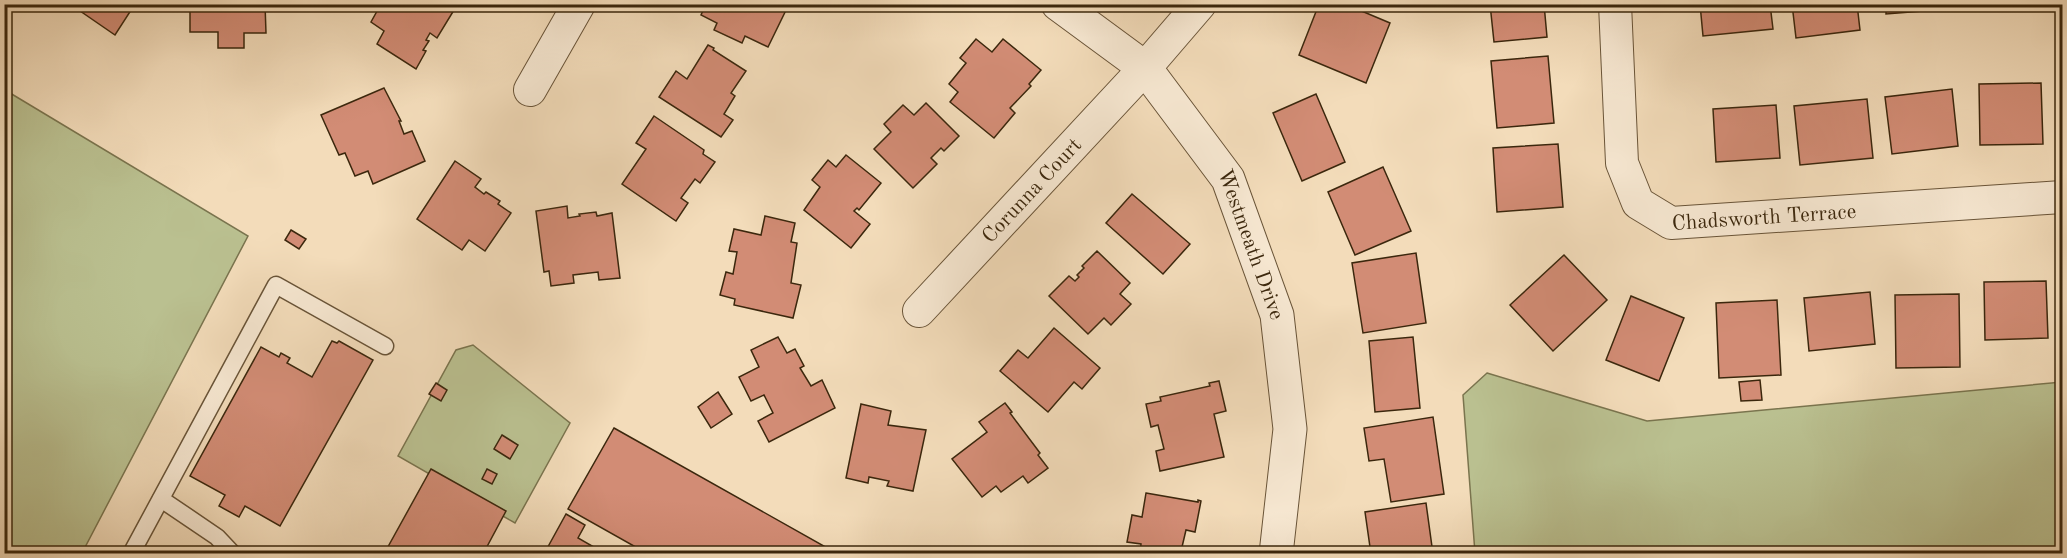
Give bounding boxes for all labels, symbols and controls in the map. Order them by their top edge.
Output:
street label: Corunna Court [979,135,1086,248]
street label: Westmeath Drive [1213,167,1287,323]
street label: Chadsworth Terrace [1671,202,1857,235]

